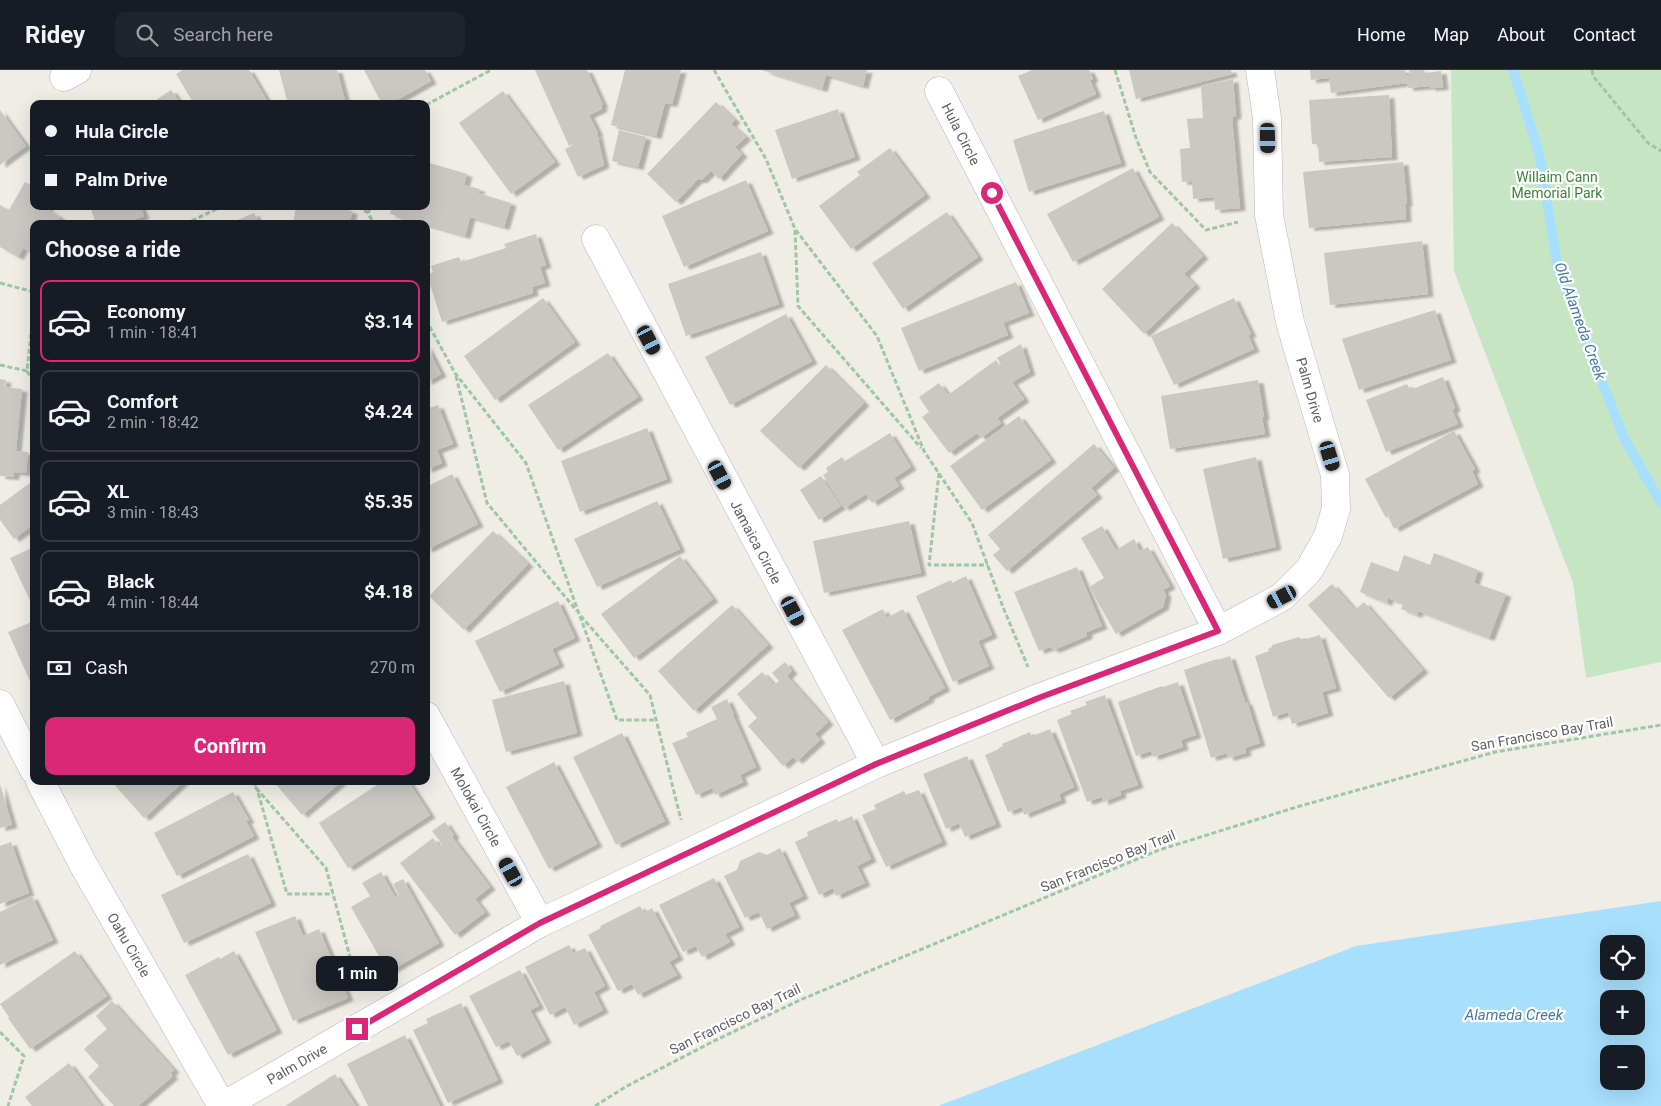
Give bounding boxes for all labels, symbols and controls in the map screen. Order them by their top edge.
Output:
search box [115,12,465,57]
text: Ridey [25,21,85,49]
icon: search [133,21,161,49]
text: Search here [173,23,273,46]
text: Home [1357,24,1406,45]
text: Map [1434,24,1469,45]
text: About [1497,24,1545,45]
text: Contact [1573,24,1636,45]
street label: Hula Circle [939,100,983,168]
text: Hula Circle [75,120,168,143]
car [1260,123,1275,153]
text: Palm Drive [75,168,168,191]
park label: Willaim Cann Memorial Park [1512,169,1603,201]
route start [981,182,1003,204]
text: Choose a ride [45,237,181,262]
water label: Old Alameda Creek [1550,260,1610,383]
icon: car [47,299,92,344]
text: Economy [107,300,186,323]
text: $3.14 [364,310,413,333]
text: 1 min · 18:41 [107,323,199,342]
car [635,323,662,357]
street label: Palm Drive [1293,356,1327,424]
icon: car [47,389,92,434]
text: Comfort [107,390,178,413]
text: $4.24 [364,400,413,423]
text: 2 min · 18:42 [107,413,199,432]
car [1318,439,1341,473]
car [706,458,733,492]
icon: car [47,479,92,524]
text: XL [107,480,129,503]
text: $5.35 [364,490,413,513]
street label: Jamaica Circle [727,497,785,587]
text: 3 min · 18:43 [107,503,199,522]
icon: car [47,569,92,614]
text: Black [107,570,154,593]
text: $4.18 [364,580,413,603]
car [1265,583,1298,611]
text: 4 min · 18:44 [107,593,199,612]
car [779,594,806,628]
icon: cash [45,654,73,682]
text: Cash [85,656,128,679]
text: 270 m [370,658,415,677]
street label: San Francisco Bay Trail [1470,714,1614,754]
button: Confirm [45,717,415,775]
street label: Molokai Circle [448,764,504,850]
street label: San Francisco Bay Trail [1038,827,1178,895]
car [497,855,524,889]
street label: Oahu Circle [104,910,154,980]
map controls [1600,935,1645,1090]
button: locate [1600,935,1645,980]
callout: 1 min [316,956,398,992]
text: 1 min [337,964,377,983]
street label: San Francisco Bay Trail [667,980,803,1058]
button: + [1600,990,1645,1035]
water label: Alameda Creek [1464,1006,1564,1024]
route end [346,1018,368,1040]
street label: Palm Drive [264,1040,330,1088]
button: − [1600,1045,1645,1090]

